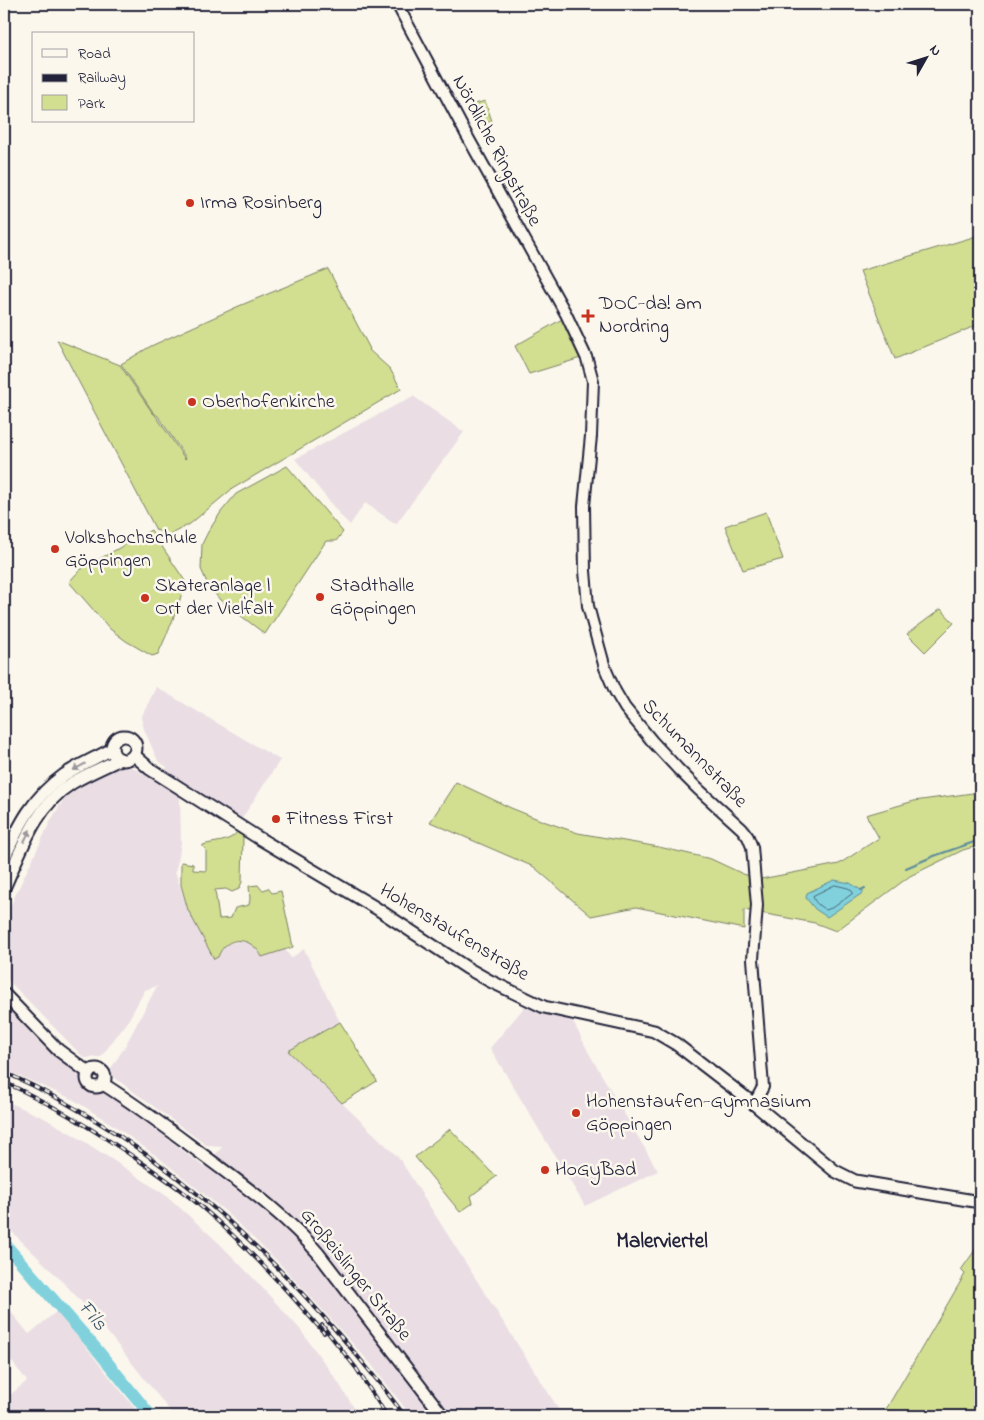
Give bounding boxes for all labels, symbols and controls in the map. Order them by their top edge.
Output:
legend [32,32,195,122]
north arrow [902,32,952,82]
text: N [924,40,946,61]
text: Road [78,43,111,65]
text: Railway [78,67,126,90]
street label: Nördliche Ringstraße [443,70,548,232]
text: Park [78,93,106,115]
place label: Irma Rosinberg [200,189,322,219]
marker: Irma Rosinberg [184,197,196,209]
place label: DOC-da! am Nordring [598,290,702,343]
marker: DOC-da! am Nordring [581,309,595,323]
place label: Oberhofenkirche [202,388,335,417]
marker: Oberhofenkirche [186,396,198,408]
place label: Volkshochschule Göppingen [64,524,197,577]
marker: Volkshochschule Göppingen [49,543,61,555]
place label: Skateranlage | Ort der Vielfalt [155,572,274,624]
place label: Stadthalle Göppingen [330,572,416,625]
marker: Stadthalle Göppingen [314,591,326,603]
marker: Skateranlage | Ort der Vielfalt [139,592,151,604]
street label: Schumannstraße [634,693,754,815]
one-way arrow [72,763,86,772]
place label: Fitness First [285,805,393,834]
marker: Fitness First [270,813,282,825]
one-way arrow [24,829,32,843]
street label: Hohenstaufenstraße [374,877,534,989]
place label: Hohenstaufen-Gymnasium Göppingen [586,1088,811,1141]
marker: Hohenstaufen-Gymnasium Göppingen [570,1107,582,1119]
place label: HoGyBad [555,1156,636,1185]
marker: HoGyBad [539,1164,551,1176]
street label: Großeislinger Straße [291,1202,418,1348]
district label: Malerviertel [616,1227,708,1257]
water label: Fils [70,1294,114,1338]

